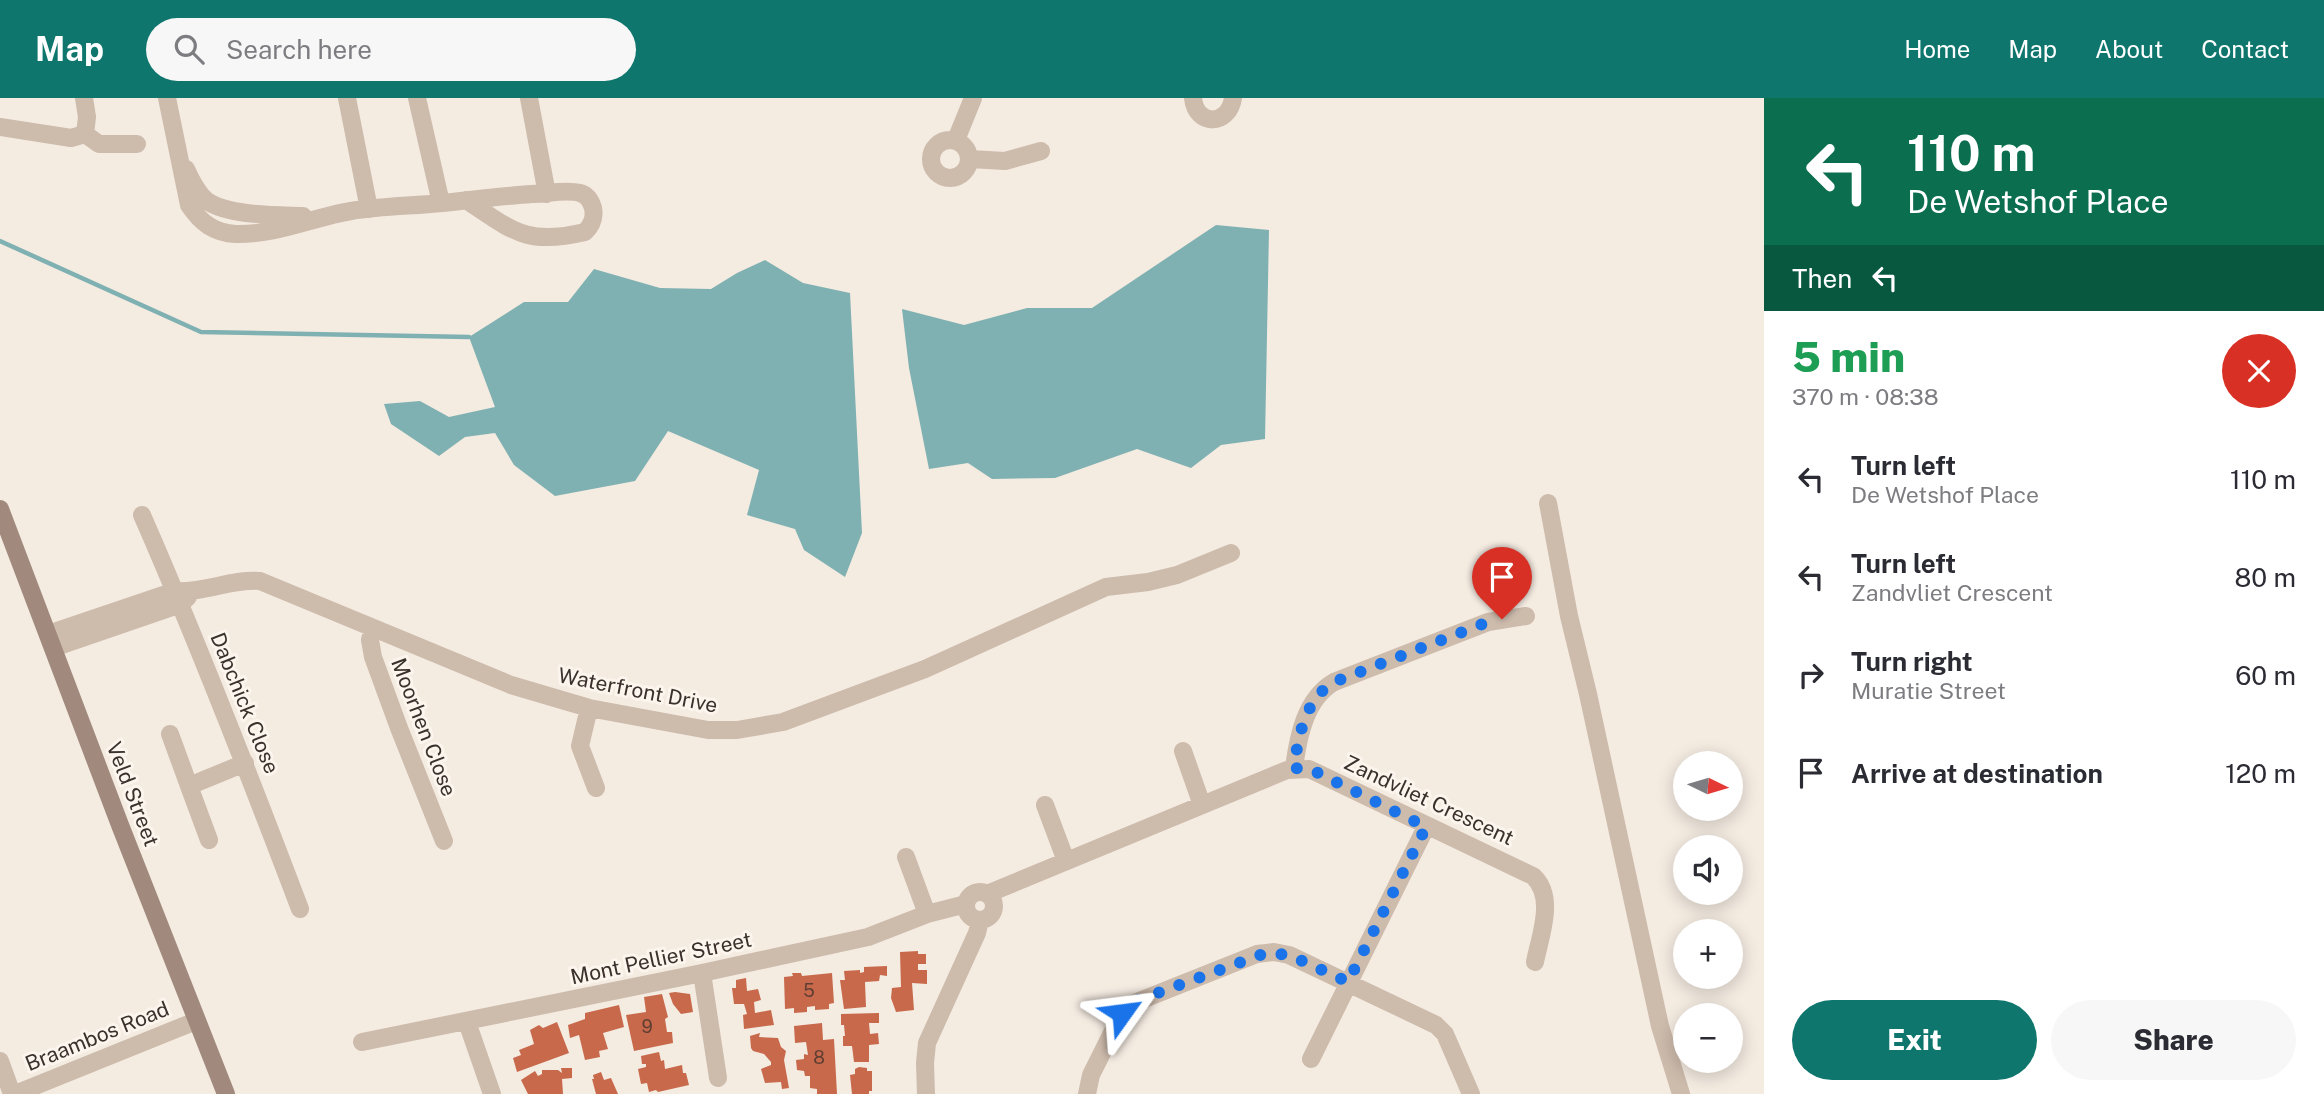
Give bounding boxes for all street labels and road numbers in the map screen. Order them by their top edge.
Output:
street label: Dabchick Close [205,629,285,777]
street label: Moorhen Close [386,654,462,800]
street label: Waterfront Drive [556,662,720,718]
street label: Veld Street [102,738,164,850]
street label: Zandvliet Crescent [1340,750,1518,850]
street label: Mont Pellier Street [568,927,754,989]
street label: Braambos Road [21,996,173,1076]

